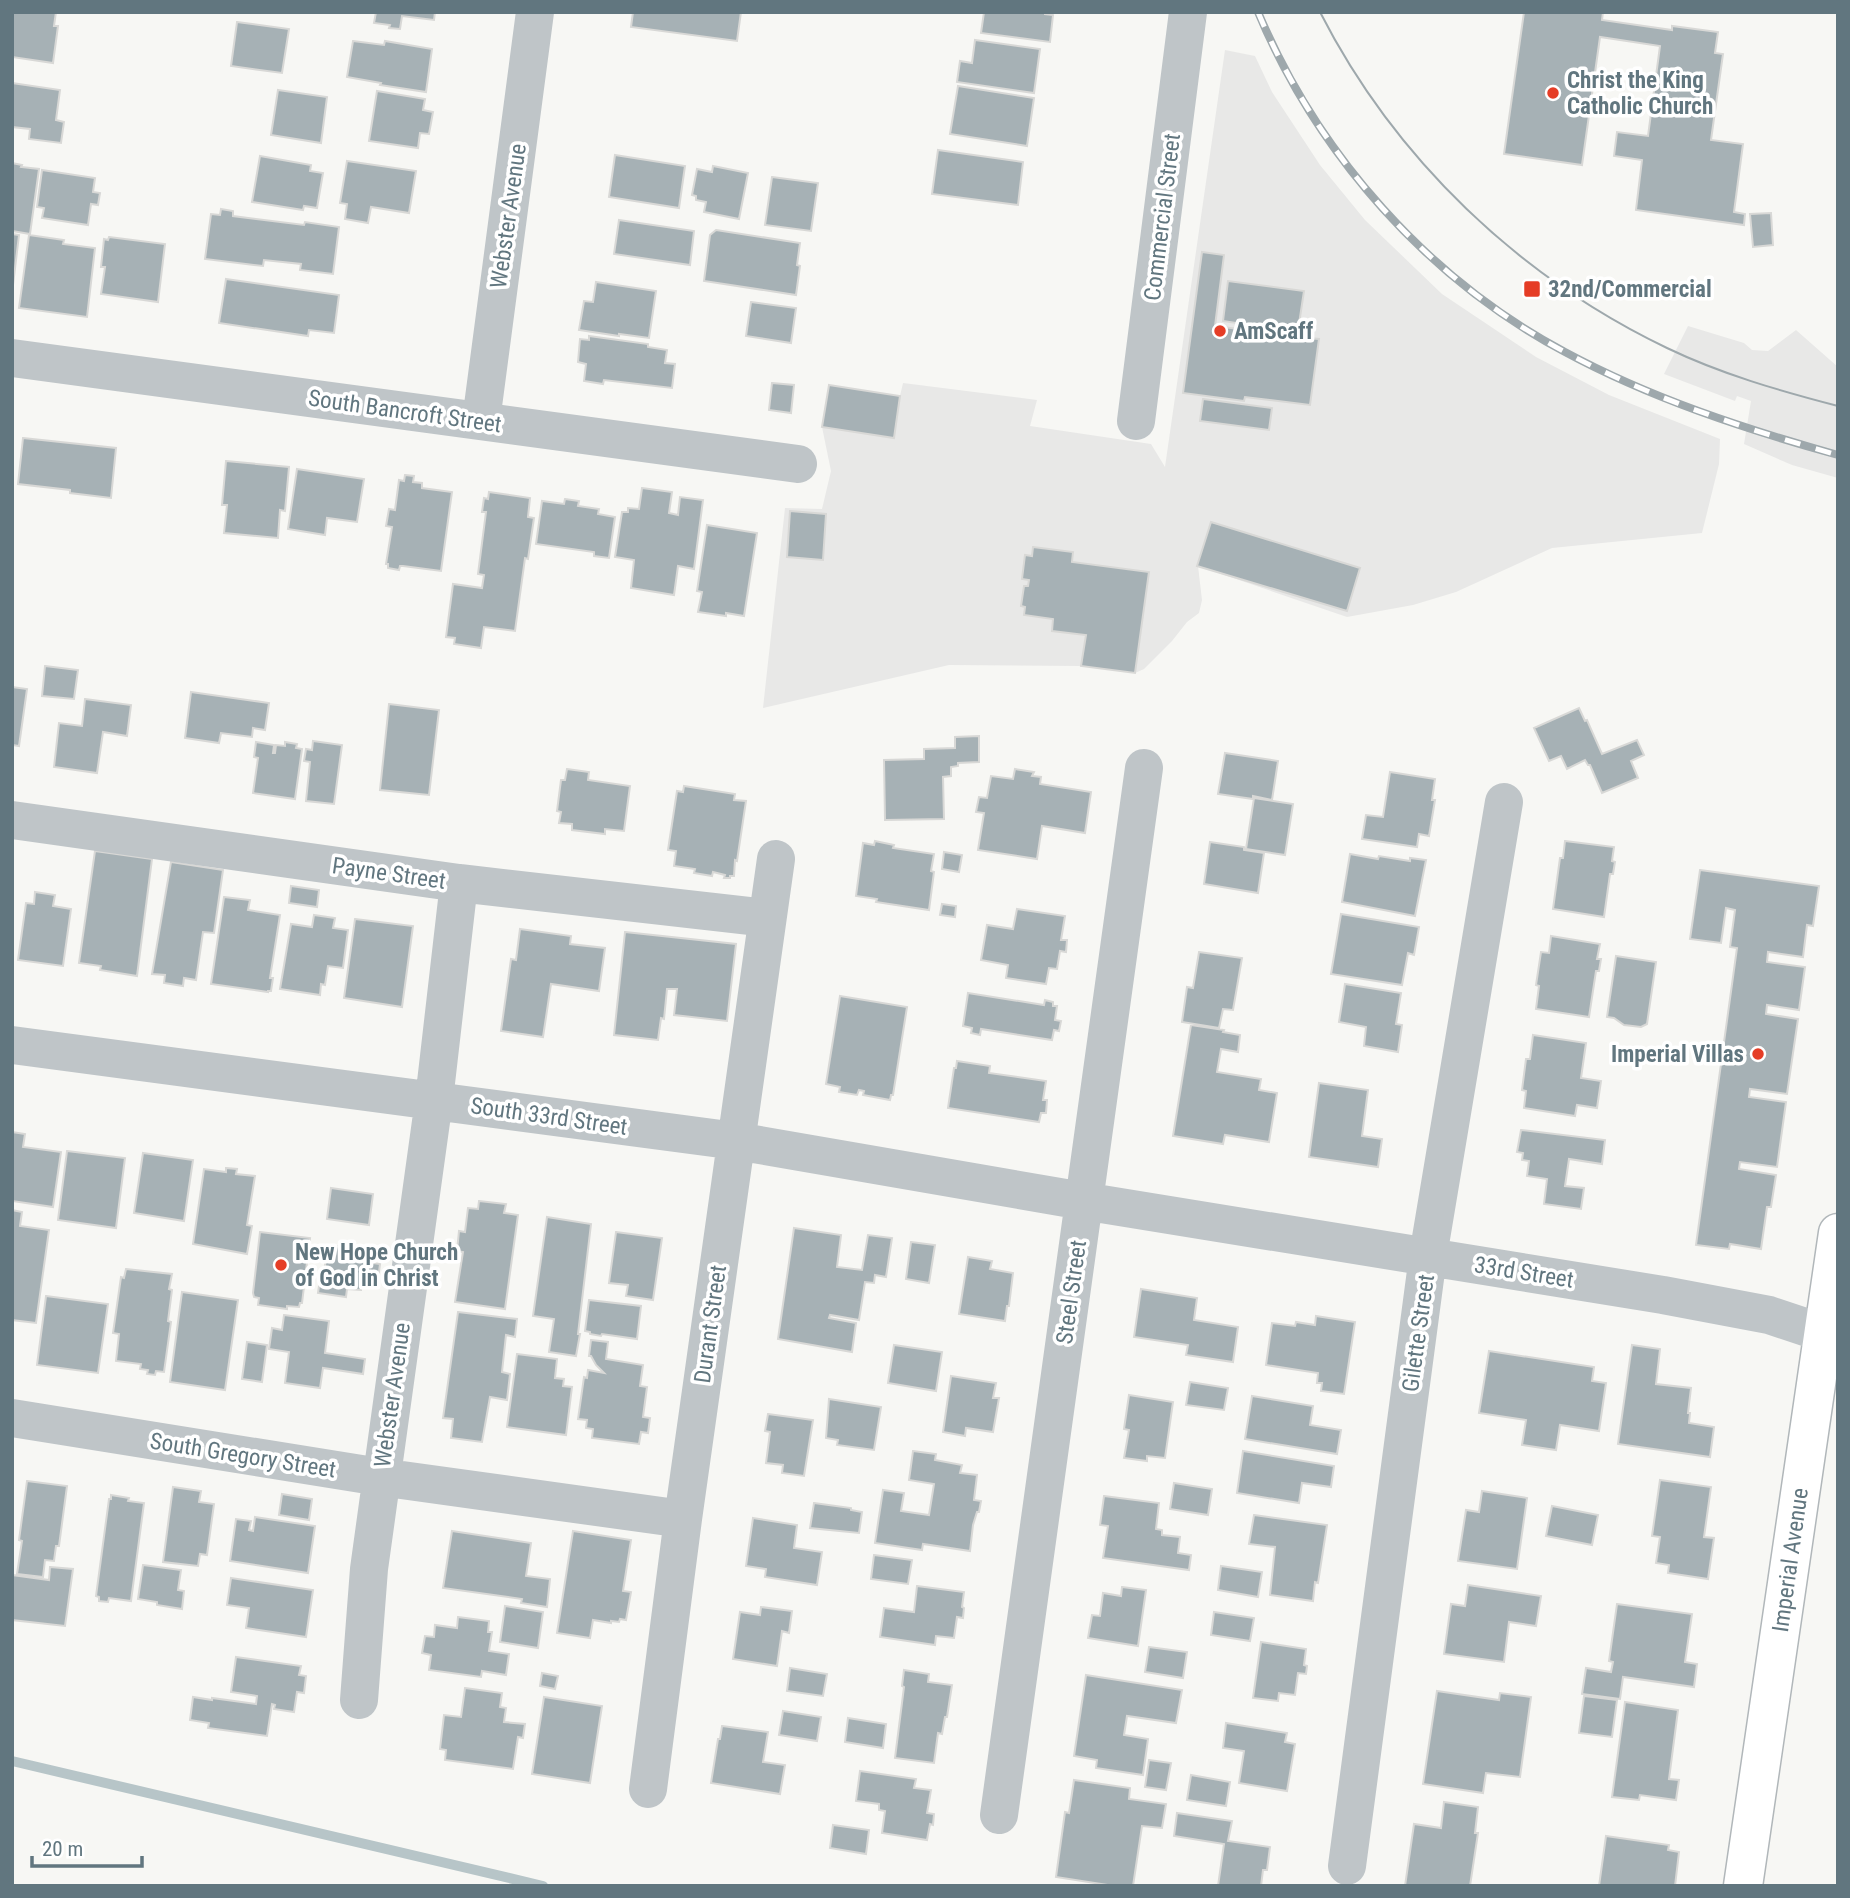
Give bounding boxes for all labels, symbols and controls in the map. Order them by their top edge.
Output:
place label: Christ the King Catholic Church [1567,67,1713,120]
marker: Christ the King Catholic Church [1545,85,1561,101]
street label: Commercial Street [1139,132,1186,302]
street label: Webster Avenue [485,142,532,290]
place label: 32nd/Commercial [1548,276,1712,303]
marker: 32nd/Commercial [1522,279,1542,299]
place label: AmScaff [1234,318,1314,345]
marker: AmScaff [1212,323,1228,339]
street label: South Bancroft Street [307,385,503,438]
street label: Payne Street [331,852,447,895]
place label: Imperial Villas [1611,1041,1744,1068]
marker: Imperial Villas [1750,1046,1766,1062]
street label: South 33rd Street [469,1092,629,1141]
street label: Steel Street [1051,1238,1092,1346]
place label: New Hope Church of God in Christ [295,1239,458,1292]
street label: 33rd Street [1472,1251,1575,1294]
marker: New Hope Church of God in Christ [273,1257,289,1273]
street label: Durant Street [689,1263,732,1385]
street label: Gilette Street [1397,1273,1440,1394]
street label: Webster Avenue [369,1321,416,1469]
street label: South Gregory Street [148,1427,338,1484]
street label: Imperial Avenue [1767,1486,1814,1634]
scale bar [32,1825,142,1869]
text: 20 m [42,1837,83,1861]

